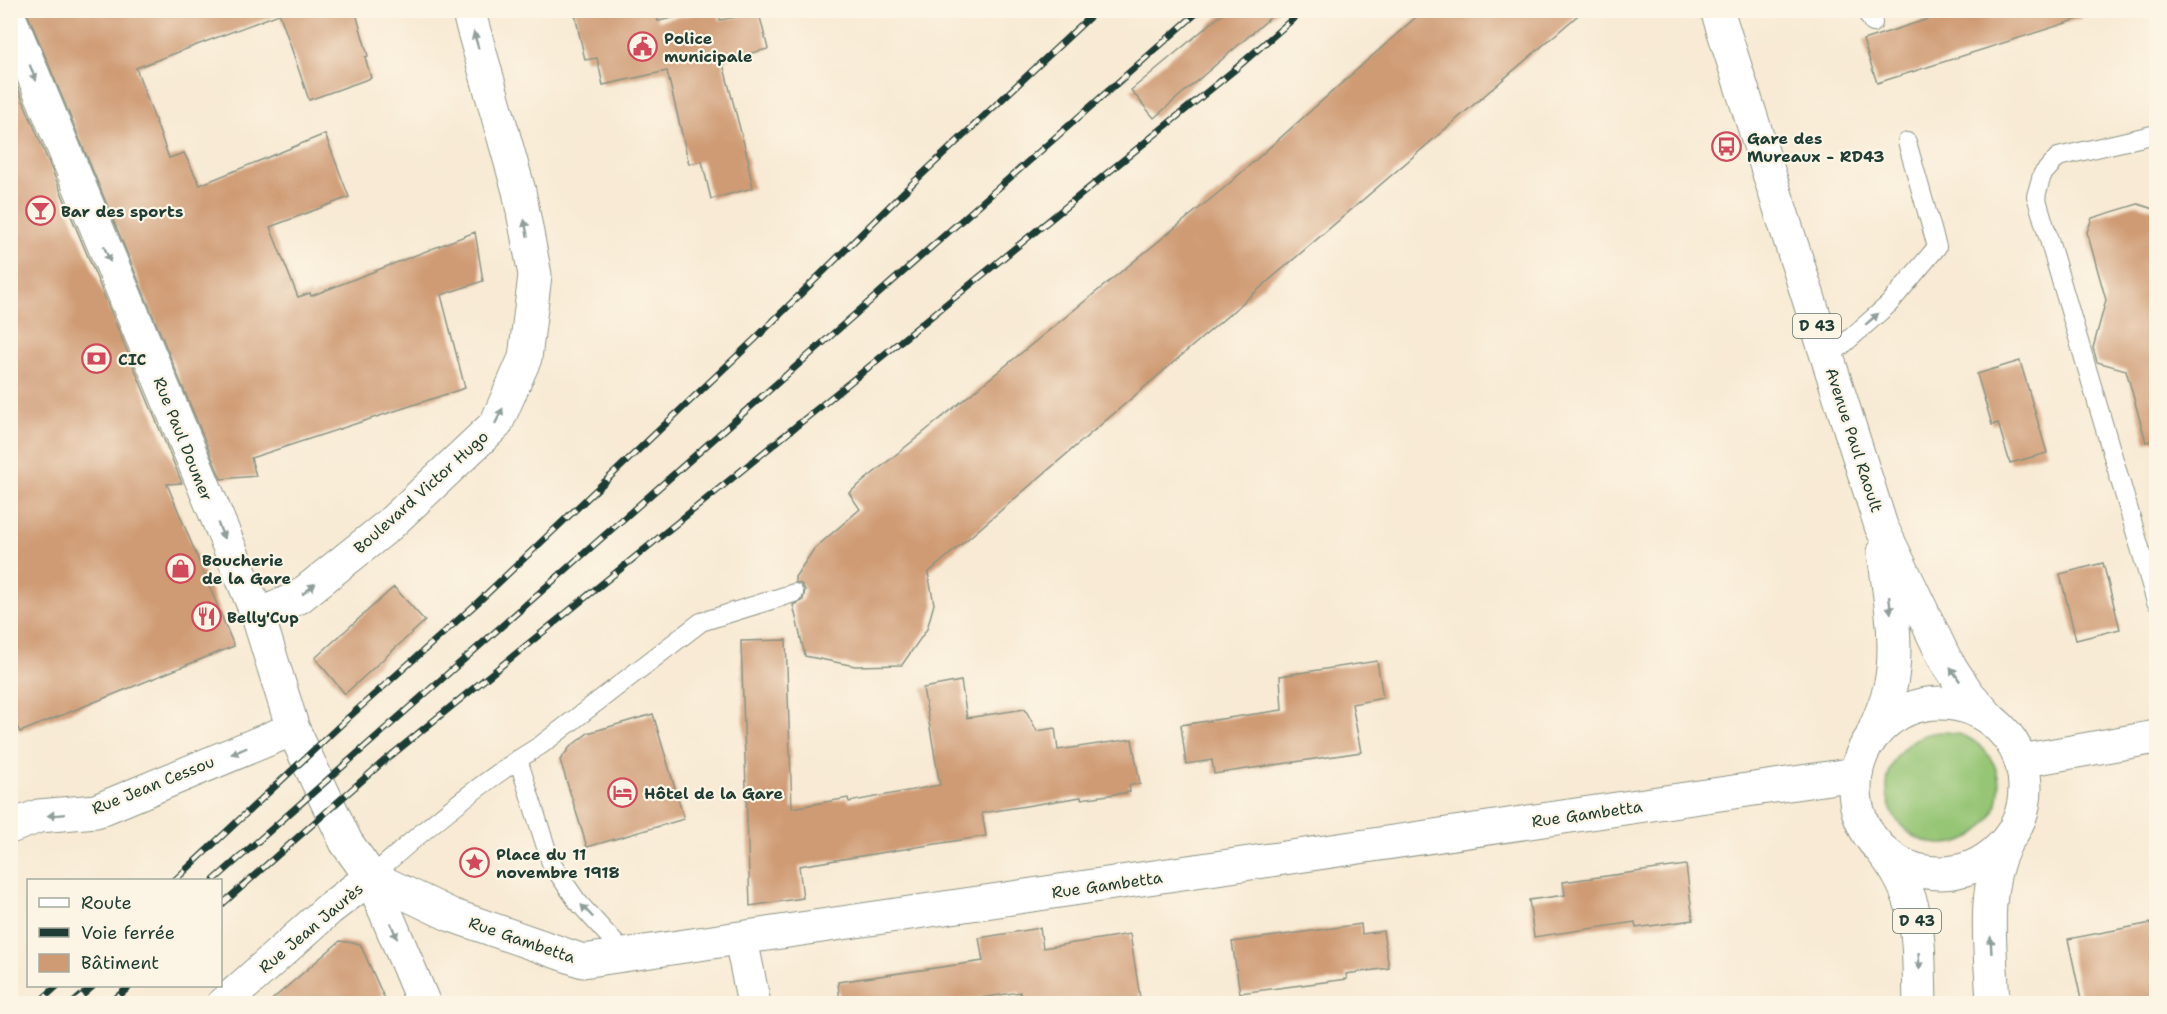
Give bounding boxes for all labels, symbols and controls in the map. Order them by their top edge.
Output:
place label: Police municipale [664,28,753,67]
one-way arrow [471,31,480,49]
public building icon: Police municipale [627,31,659,63]
one-way arrow [28,65,38,83]
place label: Gare des Mureaux - RD43 [1747,128,1885,167]
bus stop icon: Gare des Mureaux - RD43 [1710,131,1742,163]
bar icon: Bar des sports [24,195,56,227]
place label: Bar des sports [61,201,183,222]
one-way arrow [521,218,530,237]
one-way arrow [103,245,112,263]
one-way arrow [1864,313,1879,326]
road number: D 43 [1793,314,1841,338]
bank icon: CIC [81,343,113,375]
place label: CIC [118,349,146,370]
street label: Avenue Paul Raoult [1821,365,1887,515]
street label: Rue Paul Doumer [149,374,217,504]
one-way arrow [495,407,504,424]
street label: Boulevard Victor Hugo [349,426,493,558]
one-way arrow [217,522,226,540]
place label: Boucherie de la Gare [202,550,291,589]
shop icon: Boucherie de la Gare [165,553,197,585]
one-way arrow [301,583,316,596]
one-way arrow [1885,596,1895,615]
restaurant icon: Belly'Cup [190,601,222,633]
place label: Belly'Cup [227,607,299,628]
one-way arrow [1949,667,1961,683]
one-way arrow [229,746,247,756]
street label: Rue Jean Cessou [89,751,217,819]
hotel icon: Hôtel de la Gare [607,777,639,809]
place label: Hôtel de la Gare [644,783,783,804]
street label: Rue Gambetta [1530,796,1644,832]
one-way arrow [46,810,65,820]
place label: Place du 11 novembre 1918 [496,844,620,883]
place icon: Place du 11 novembre 1918 [459,847,491,879]
street label: Rue Gambetta [1050,867,1164,903]
street label: Rue Jean Jaurès [255,878,367,978]
legend [27,879,222,987]
text: Route [81,891,132,915]
one-way arrow [580,904,594,919]
road number: D 43 [1893,909,1941,933]
street label: Rue Gambetta [466,912,578,968]
text: Voie ferrée [81,921,175,945]
one-way arrow [389,922,399,940]
one-way arrow [1986,936,1995,955]
text: Bâtiment [81,951,159,975]
one-way arrow [1914,951,1923,970]

